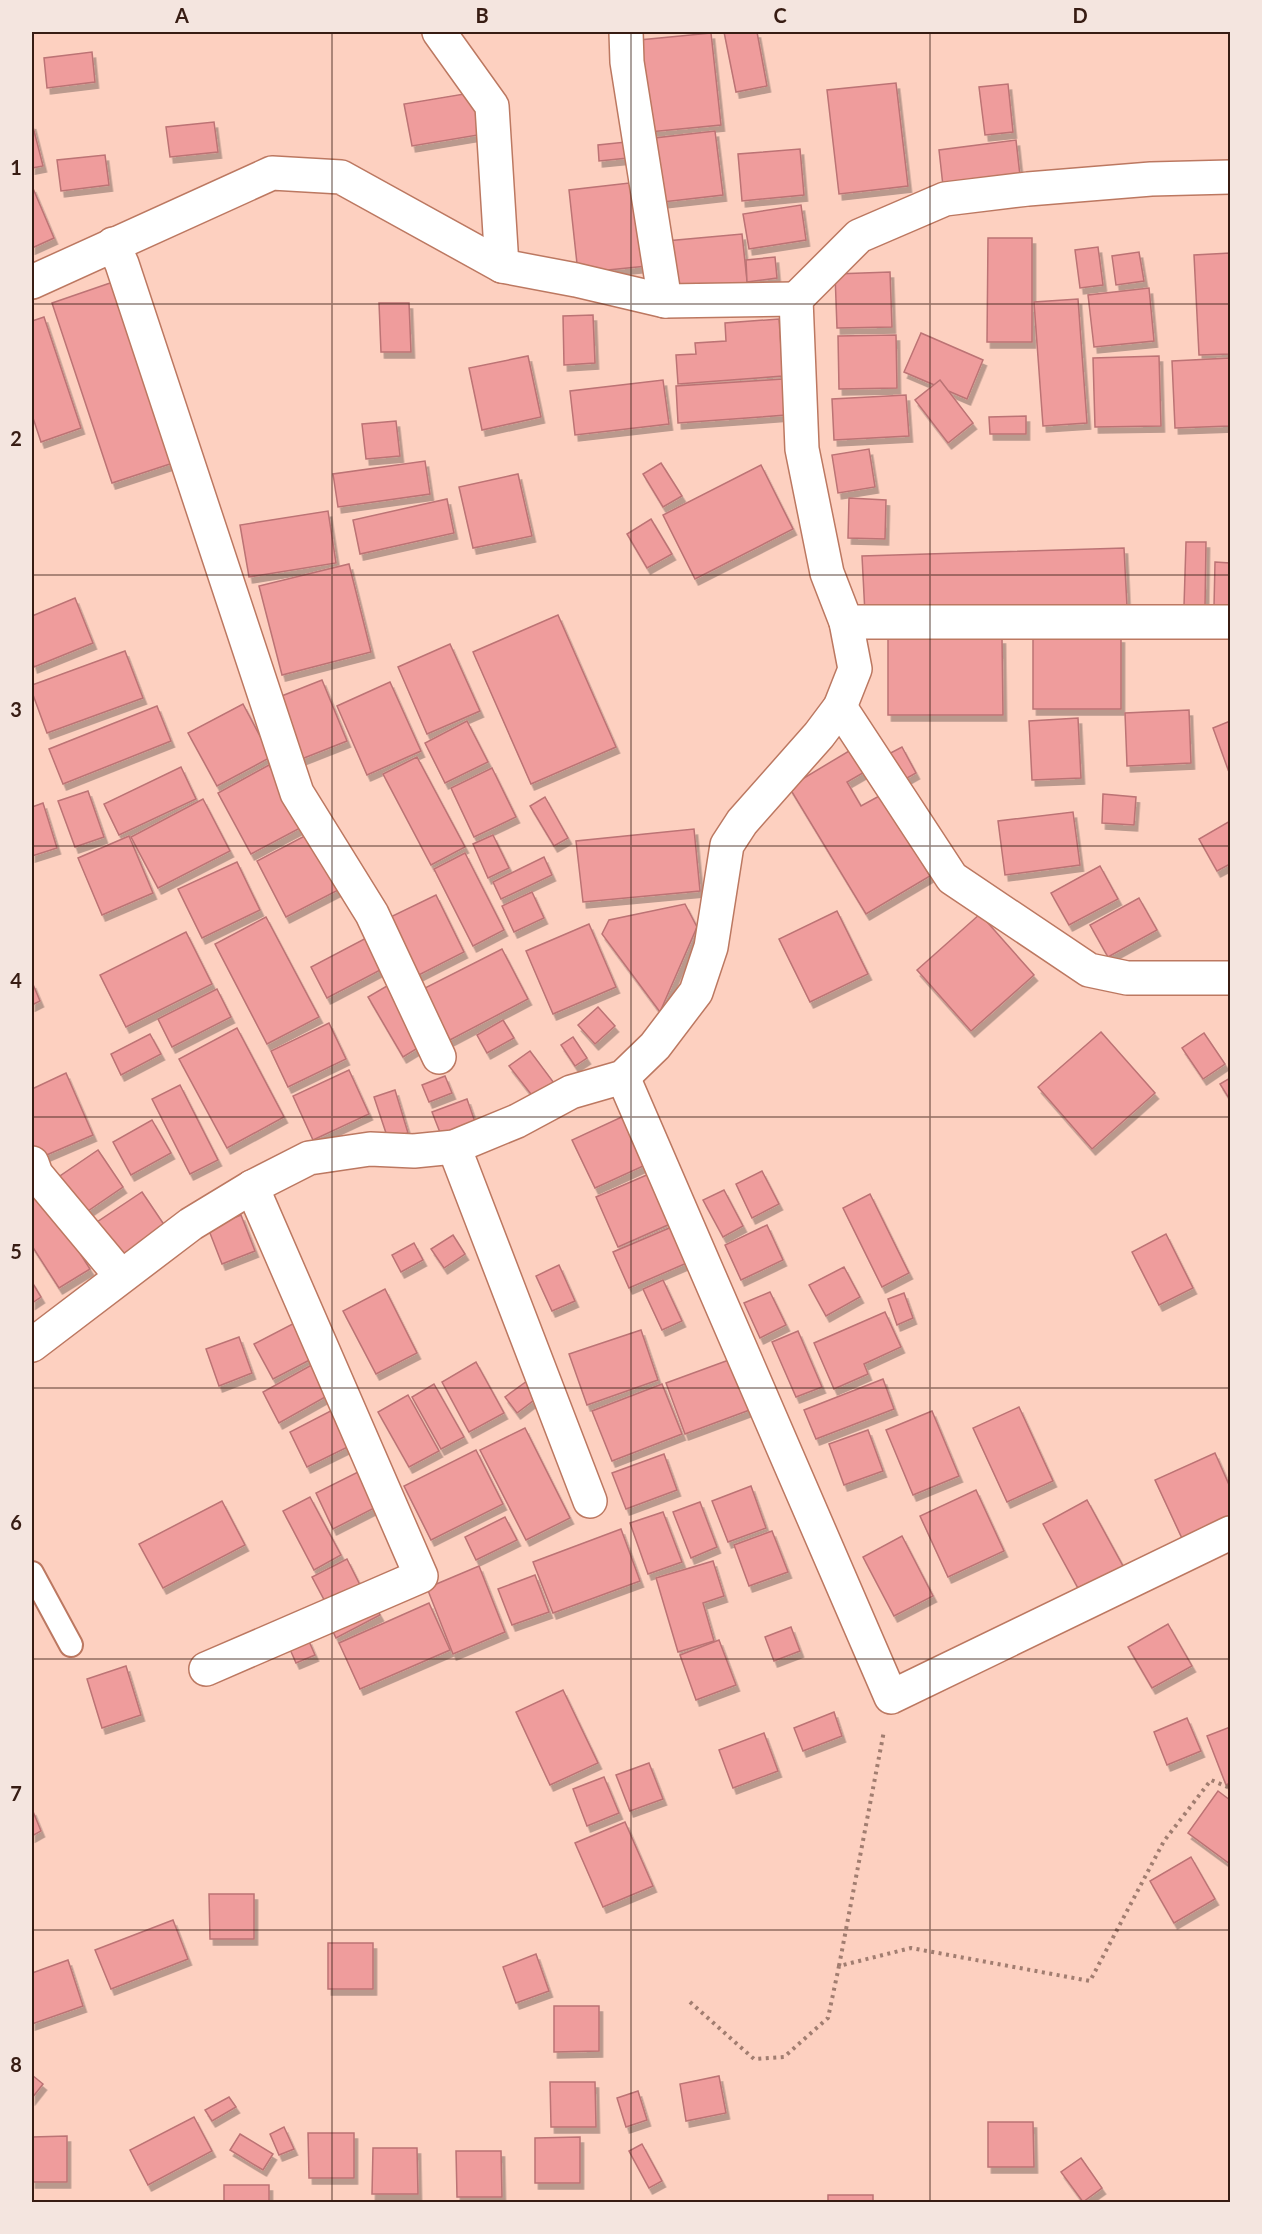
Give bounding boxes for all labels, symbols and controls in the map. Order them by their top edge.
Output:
text: A [174,3,189,27]
text: B [475,3,489,27]
text: C [773,3,787,27]
text: D [1072,3,1088,27]
text: 1 [10,155,22,179]
text: 2 [10,426,22,450]
text: 3 [10,697,22,721]
text: 4 [10,968,22,992]
text: 5 [10,1239,22,1263]
text: 6 [10,1510,22,1534]
text: 7 [10,1781,22,1805]
text: 8 [10,2052,22,2076]

